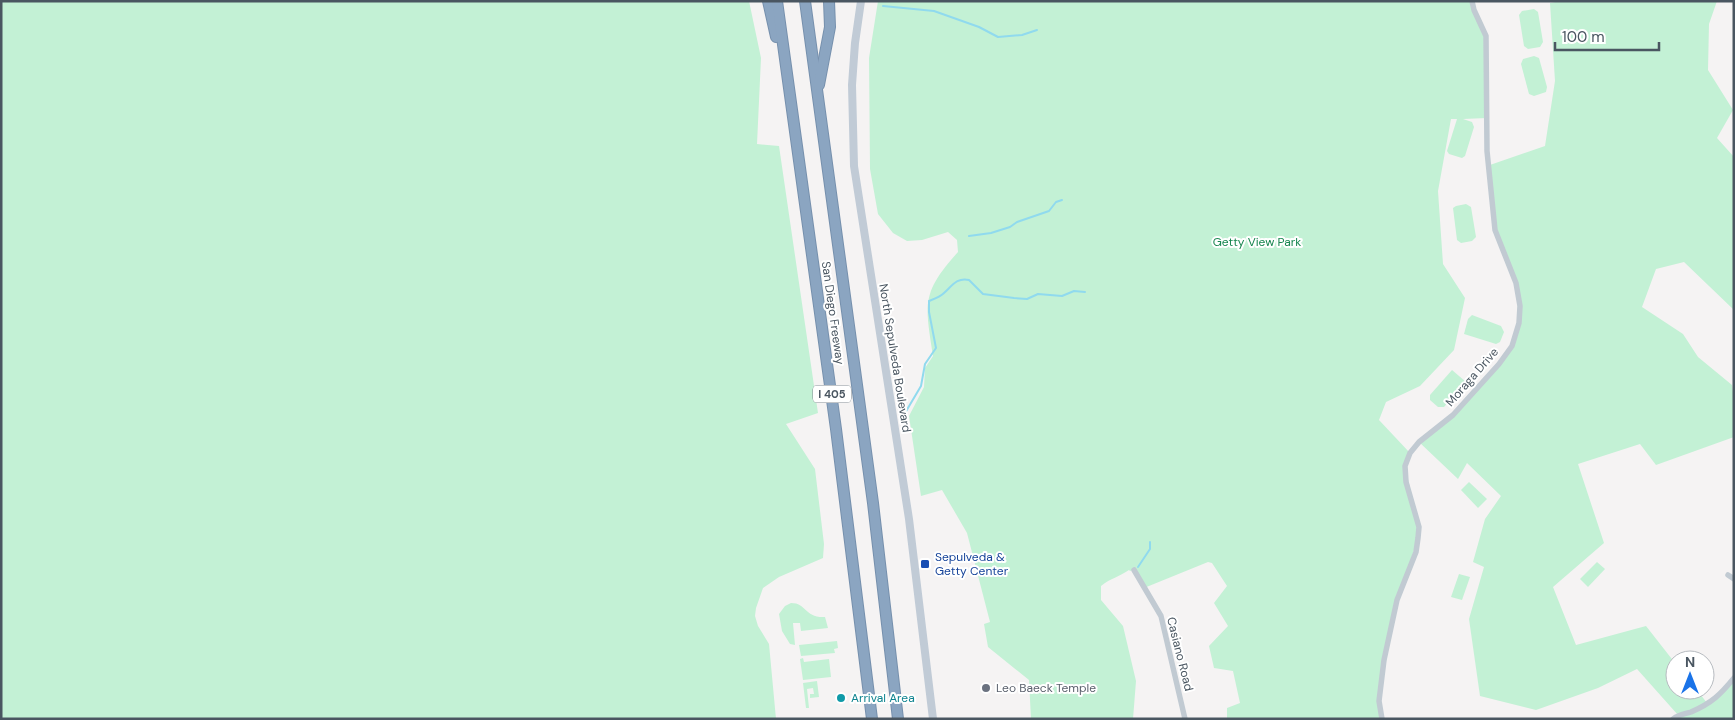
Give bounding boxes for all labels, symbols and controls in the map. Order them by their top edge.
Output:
scale bar [1555,20,1659,52]
text: 100 m [1562,27,1605,47]
park label: Getty View Park [1213,234,1301,250]
street label: San Diego Freeway [818,260,848,366]
street label: North Sepulveda Boulevard [875,283,915,433]
street label: Moraga Drive [1442,344,1502,410]
road number: I 405 [813,386,851,402]
place label: Sepulveda & Getty Center [935,549,1009,579]
marker: Sepulveda & Getty Center [919,558,931,570]
street label: Casiano Road [1163,615,1197,693]
north arrow [1665,650,1715,700]
text: N [1685,653,1695,671]
place label: Leo Baeck Temple [996,680,1096,696]
marker: Leo Baeck Temple [980,682,992,694]
place label: Arrival Area [851,690,915,706]
marker: Arrival Area [835,692,847,704]

